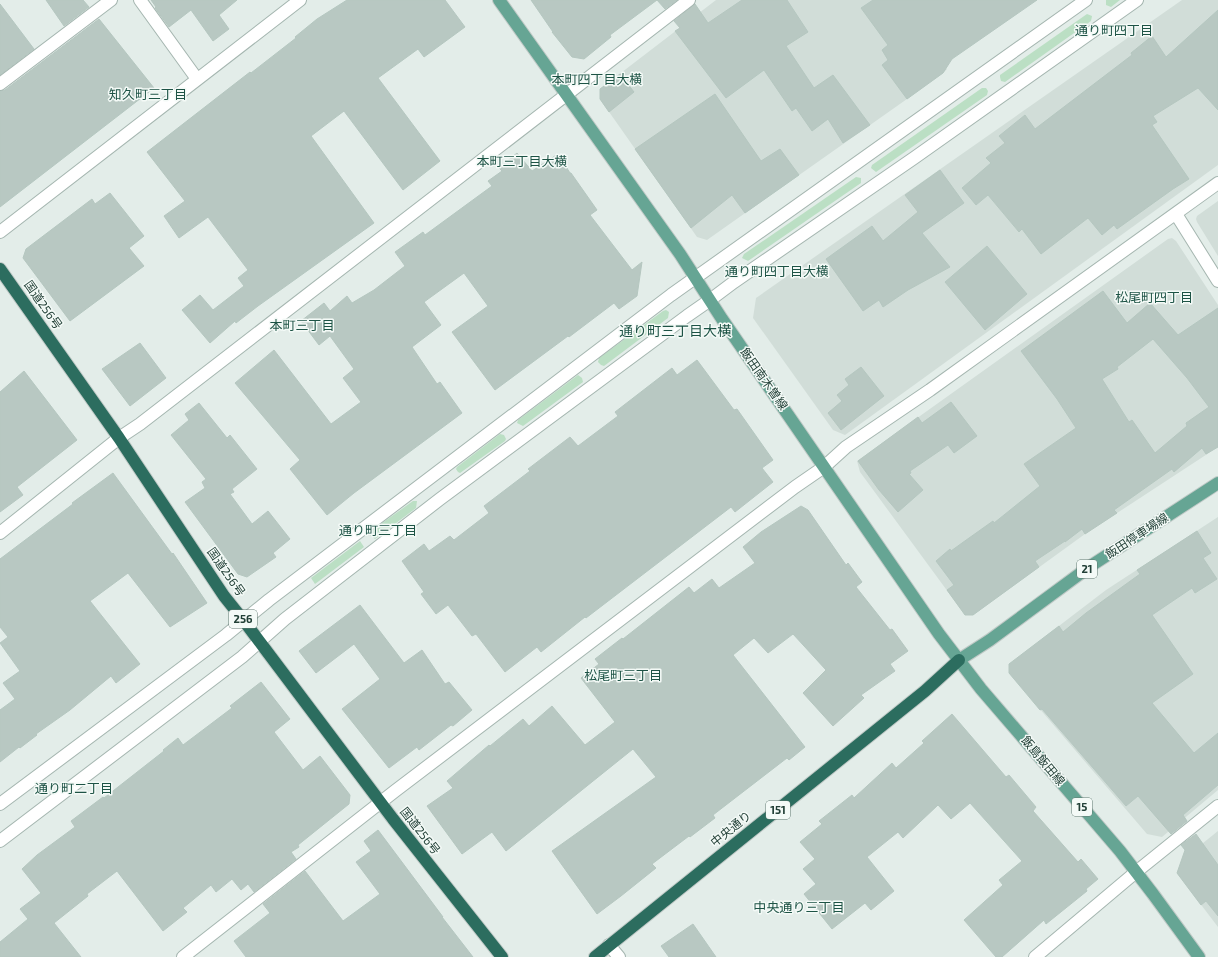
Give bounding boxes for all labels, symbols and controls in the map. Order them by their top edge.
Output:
district label: 通り町四丁目 [1075,22,1153,38]
district label: 本町四丁目大横 [551,71,643,87]
district label: 知久町三丁目 [109,86,187,102]
district label: 本町三丁目大横 [476,153,568,169]
district label: 通り町四丁目大横 [725,263,829,279]
street label: 国道256号 [22,277,66,331]
district label: 松尾町四丁目 [1115,289,1193,305]
district label: 本町三丁目 [269,317,335,333]
district label: 通り町三丁目大横 [619,322,732,339]
street label: 飯田南木曽線 [738,345,791,412]
street label: 飯田停車場線 [1102,510,1170,561]
district label: 通り町三丁目 [339,522,417,538]
street label: 国道256号 [205,544,249,598]
road number: 21 [1077,560,1097,578]
road number: 256 [229,610,257,628]
district label: 松尾町三丁目 [584,667,662,683]
street label: 飯島飯田線 [1019,733,1068,788]
district label: 通り町二丁目 [35,780,113,796]
road number: 15 [1072,798,1092,816]
road number: 151 [766,801,790,819]
street label: 国道256号 [398,804,444,857]
street label: 中央通り [707,808,753,849]
district label: 中央通り三丁目 [753,899,845,915]

